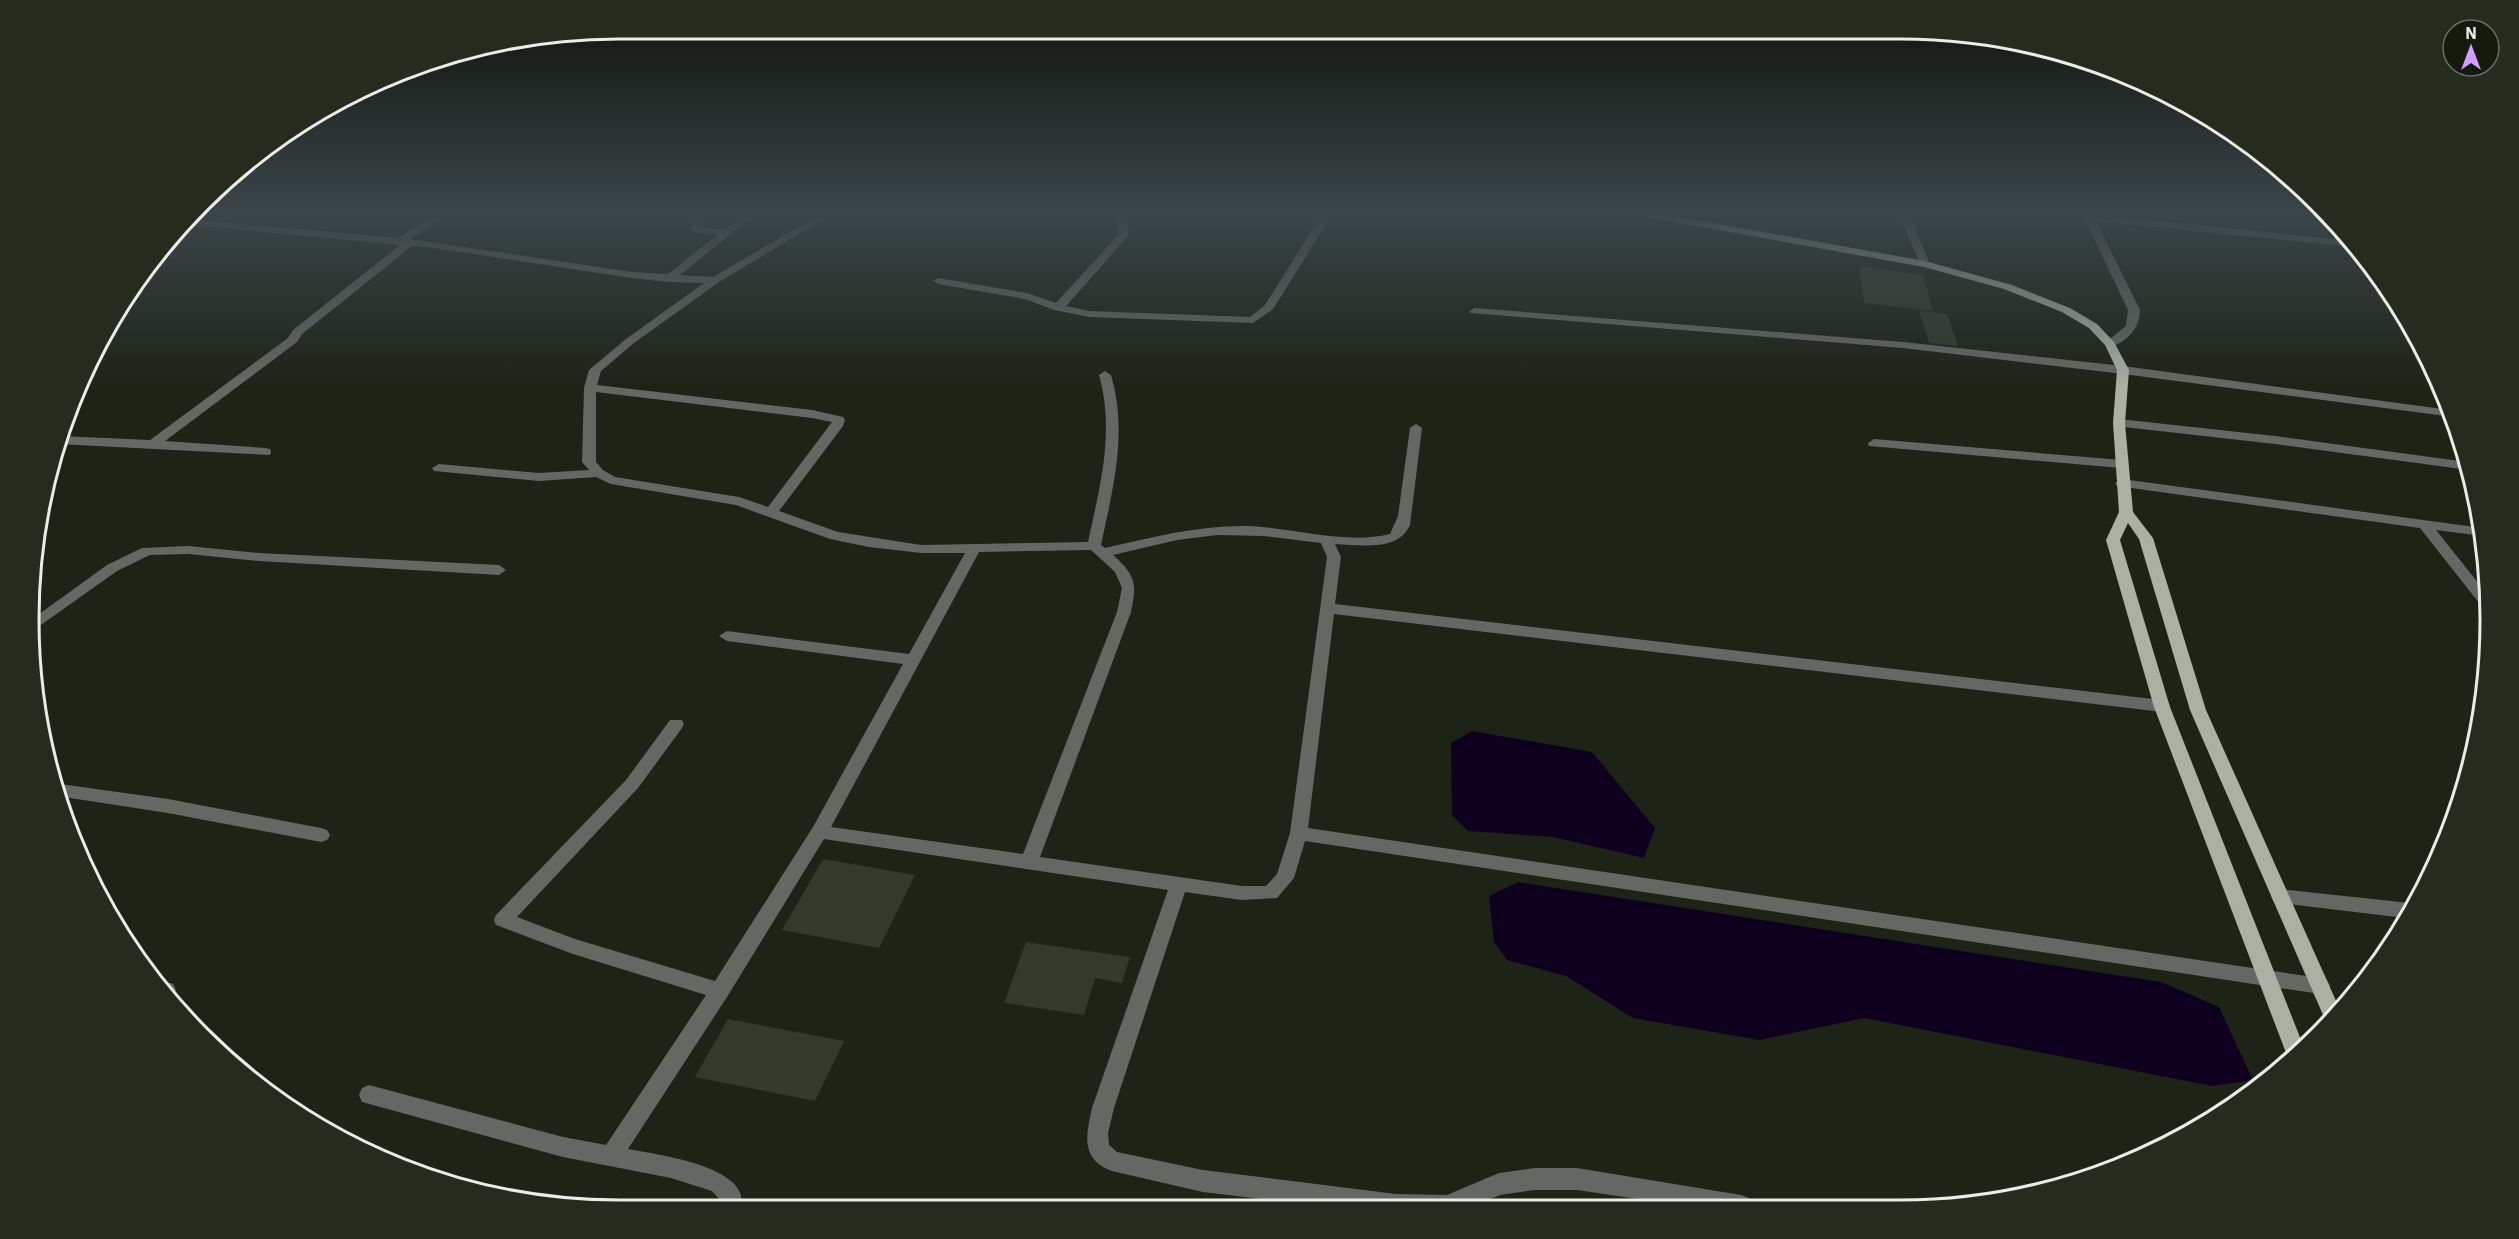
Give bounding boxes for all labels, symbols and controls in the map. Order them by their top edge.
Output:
north arrow [2441,18,2501,78]
text: N [2465,23,2477,43]

